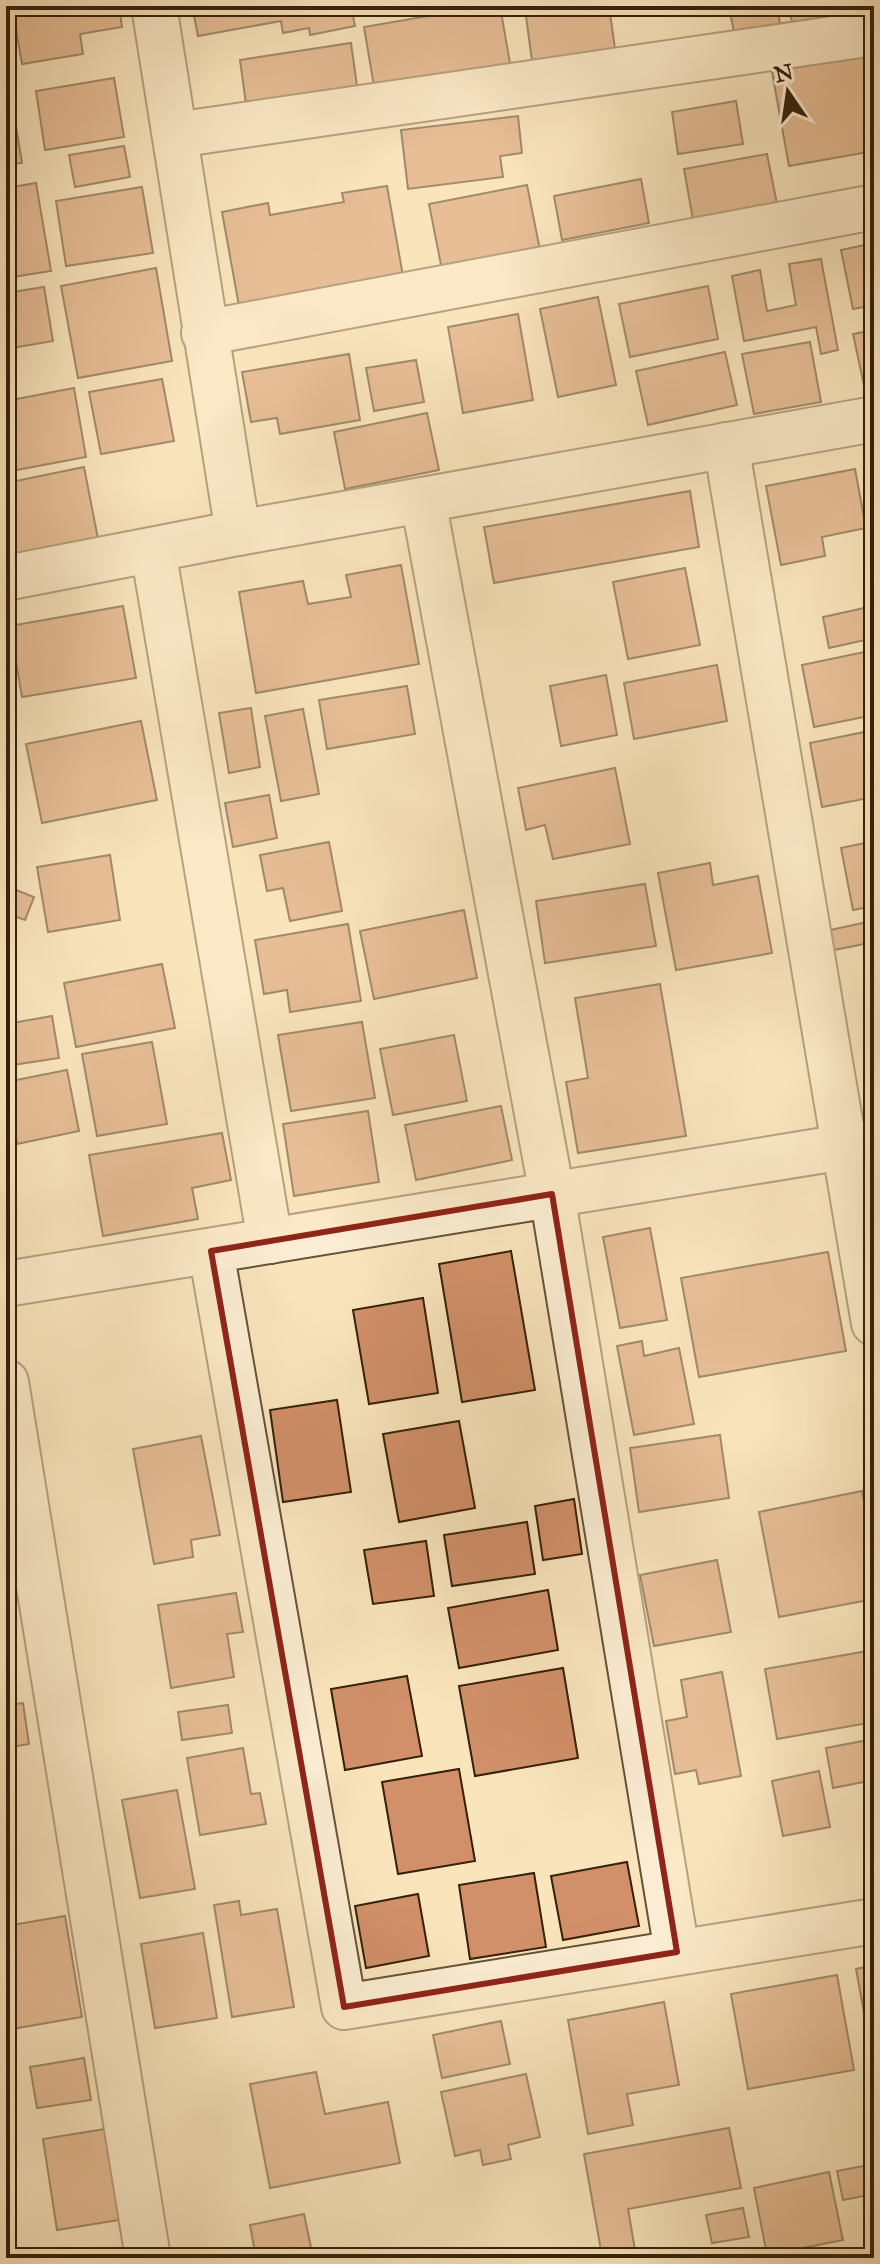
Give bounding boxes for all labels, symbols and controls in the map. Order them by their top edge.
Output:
north arrow [748,52,828,132]
text: N [771,58,796,88]

